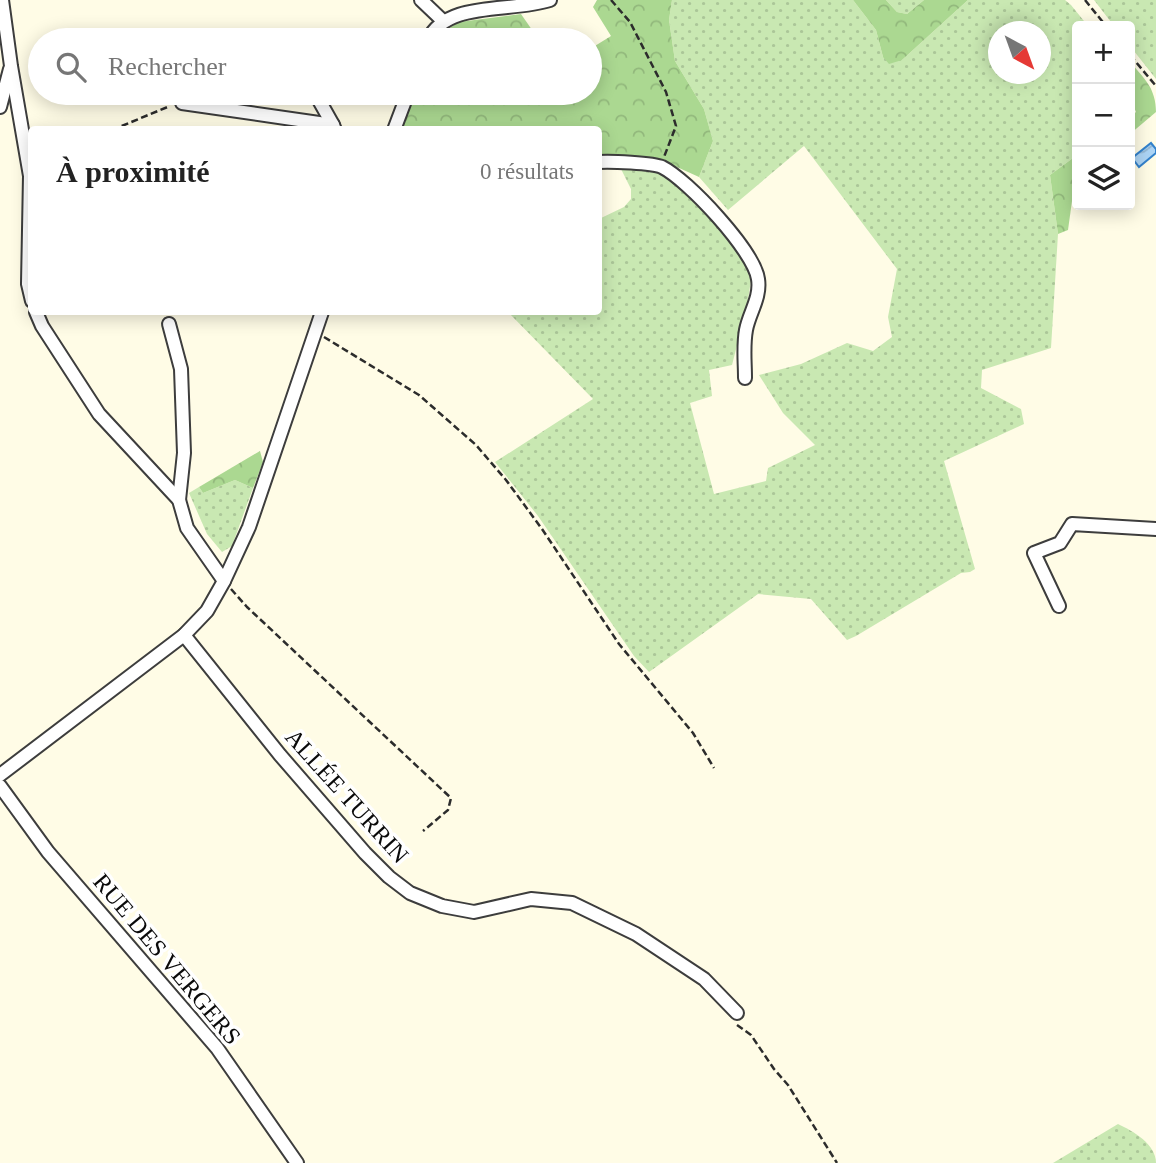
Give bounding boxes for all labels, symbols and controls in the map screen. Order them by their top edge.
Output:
north arrow [988,21,1051,84]
map controls [1072,21,1135,210]
button: + [1072,21,1135,84]
search box [28,28,602,105]
icon: search [52,48,90,86]
text: Rechercher [108,52,226,81]
button: − [1072,84,1135,147]
button: layers [1072,147,1135,210]
text: À proximité [56,155,210,188]
text: 0 résultats [480,159,574,184]
street label: ALLÉE TURRIN [280,724,414,868]
street label: RUE DES VERGERS [88,869,246,1049]

